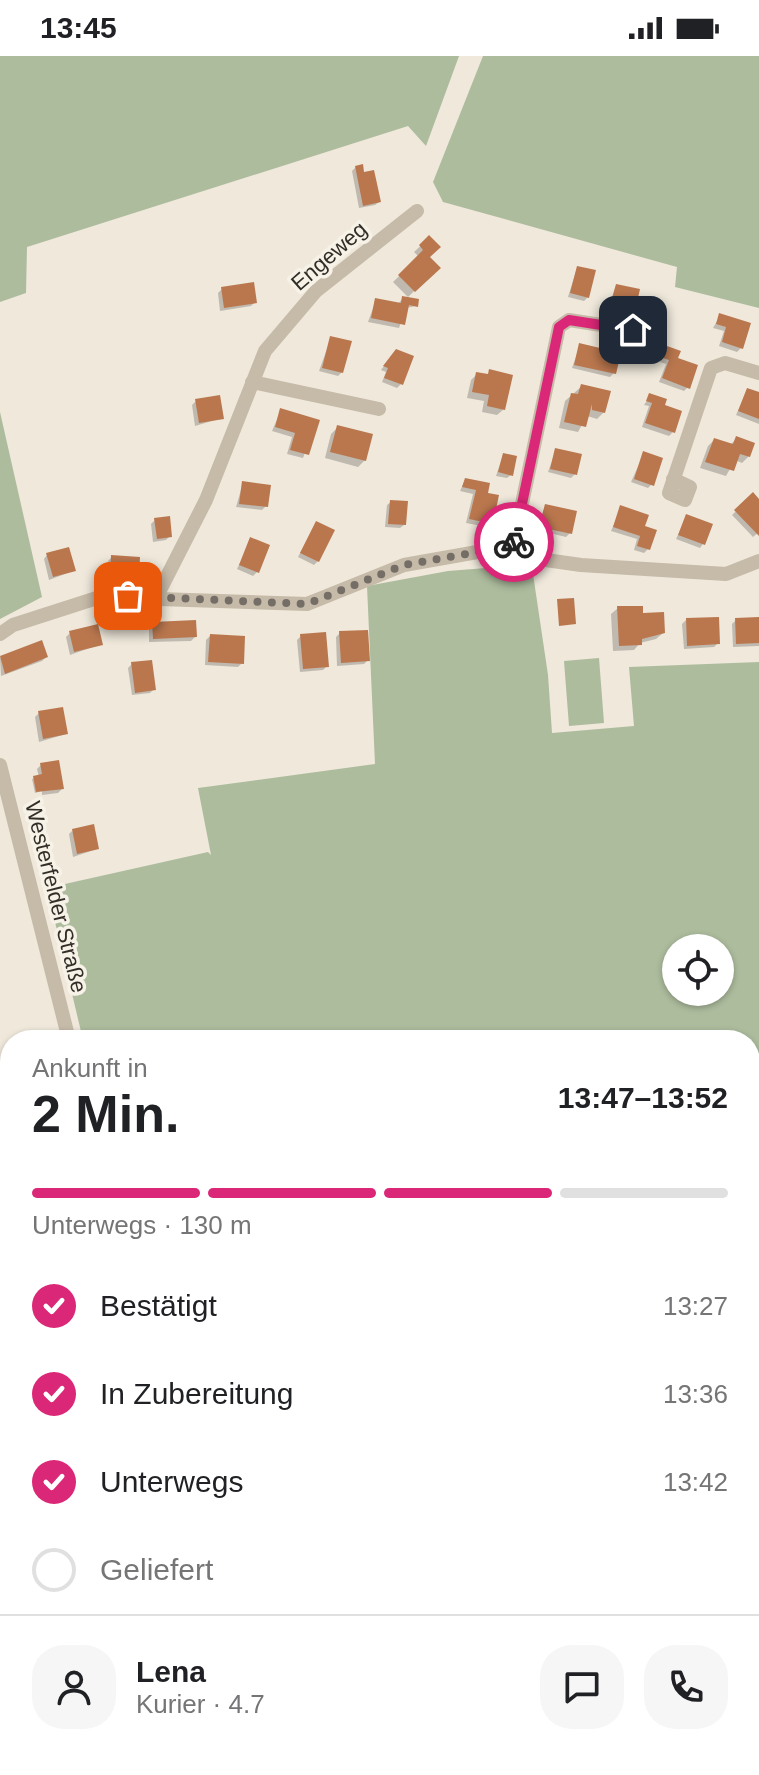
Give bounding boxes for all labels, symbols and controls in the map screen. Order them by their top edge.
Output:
text: 13:45 [40,11,117,44]
street label: Engeweg [286,216,372,296]
pin [599,296,667,364]
icon: home [611,308,655,352]
courier [474,502,554,582]
icon: bike [492,520,536,564]
pin [94,562,162,630]
icon: bag [106,574,150,618]
street label: Westerfelder Straße [20,799,92,995]
map controls [662,934,734,1006]
button: locate [662,934,734,1006]
text: Ankunft in [32,1053,148,1083]
text: 13:47–13:52 [558,1081,728,1114]
text: 2 Min. [32,1085,179,1143]
text: Unterwegs · 130 m [32,1210,252,1240]
icon: check [32,1284,76,1328]
text: Bestätigt [100,1289,217,1322]
text: 13:27 [663,1291,728,1321]
icon: check [32,1372,76,1416]
text: In Zubereitung [100,1377,293,1410]
text: 13:36 [663,1379,728,1409]
icon: check [32,1460,76,1504]
text: Unterwegs [100,1465,243,1498]
text: 13:42 [663,1467,728,1497]
text: Geliefert [100,1553,213,1586]
button: person [32,1645,116,1729]
button: chat [540,1645,624,1729]
button: phone [644,1645,728,1729]
text: Lena [136,1655,206,1688]
text: Kurier · 4.7 [136,1689,265,1719]

